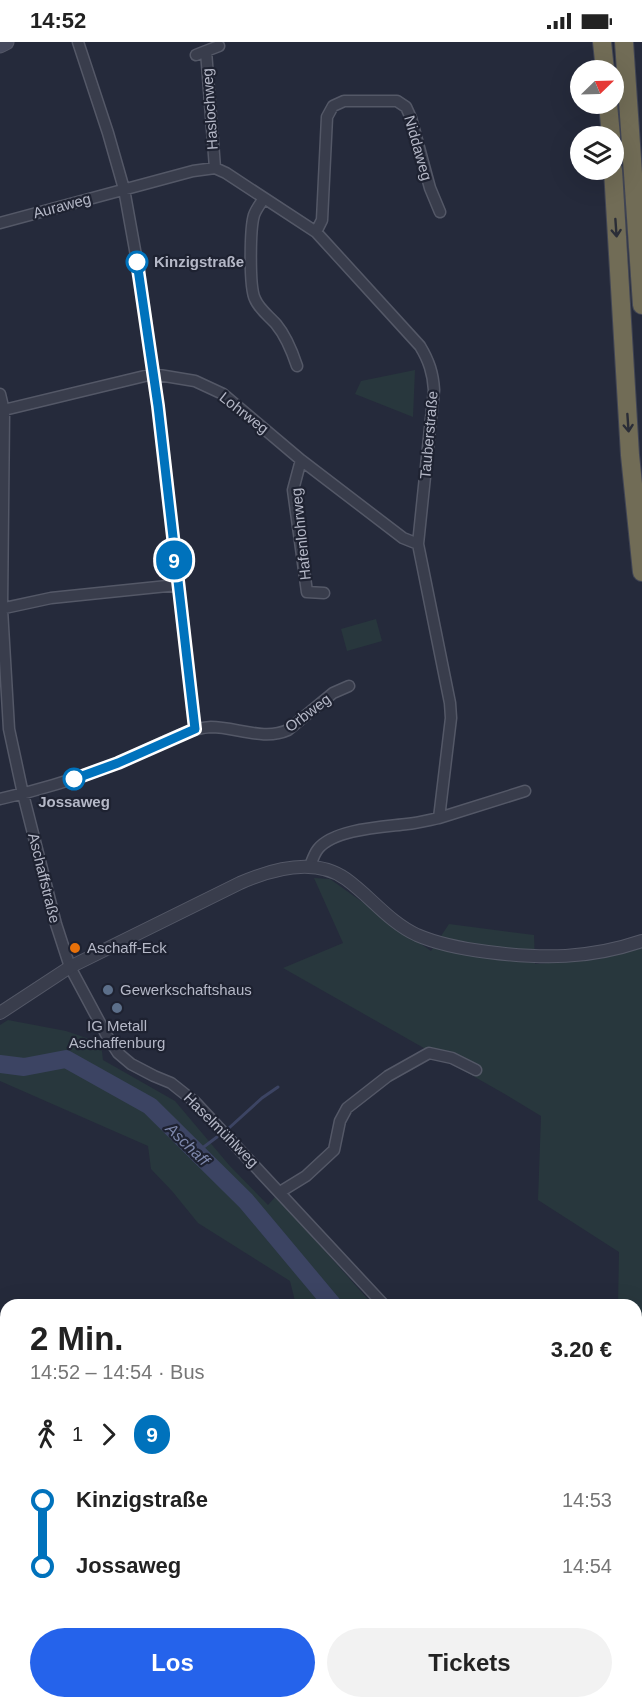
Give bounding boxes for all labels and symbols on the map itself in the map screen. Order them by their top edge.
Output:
north arrow [570,60,624,114]
street label: Haslochweg [198,68,221,150]
street label: Niddaweg [401,113,436,182]
street label: Auraweg [31,190,93,221]
one-way arrow [611,217,622,237]
marker: Kinzigstraße [126,251,148,273]
place label: Kinzigstraße [154,253,244,270]
street label: Lohrweg [216,388,272,437]
street label: Tauberstraße [416,390,441,480]
one-way arrow [623,412,634,432]
street label: Hafenlohrweg [287,487,314,581]
line badge: 9 [154,540,194,580]
street label: Orbweg [282,690,334,735]
marker: Jossaweg [63,768,85,790]
place label: Jossaweg [38,793,110,810]
street label: Aschaffstraße [25,831,64,925]
place label: Aschaff-Eck [87,939,167,956]
marker: Aschaff-Eck [68,941,82,955]
place label: Gewerkschaftshaus [120,981,252,998]
marker: Gewerkschaftshaus [101,983,115,997]
marker: IG Metall Aschaffenburg [110,1001,124,1015]
place label: IG Metall Aschaffenburg [69,1017,165,1051]
street label: Haselmühlweg [181,1089,262,1170]
water label: Aschaff [162,1119,214,1170]

